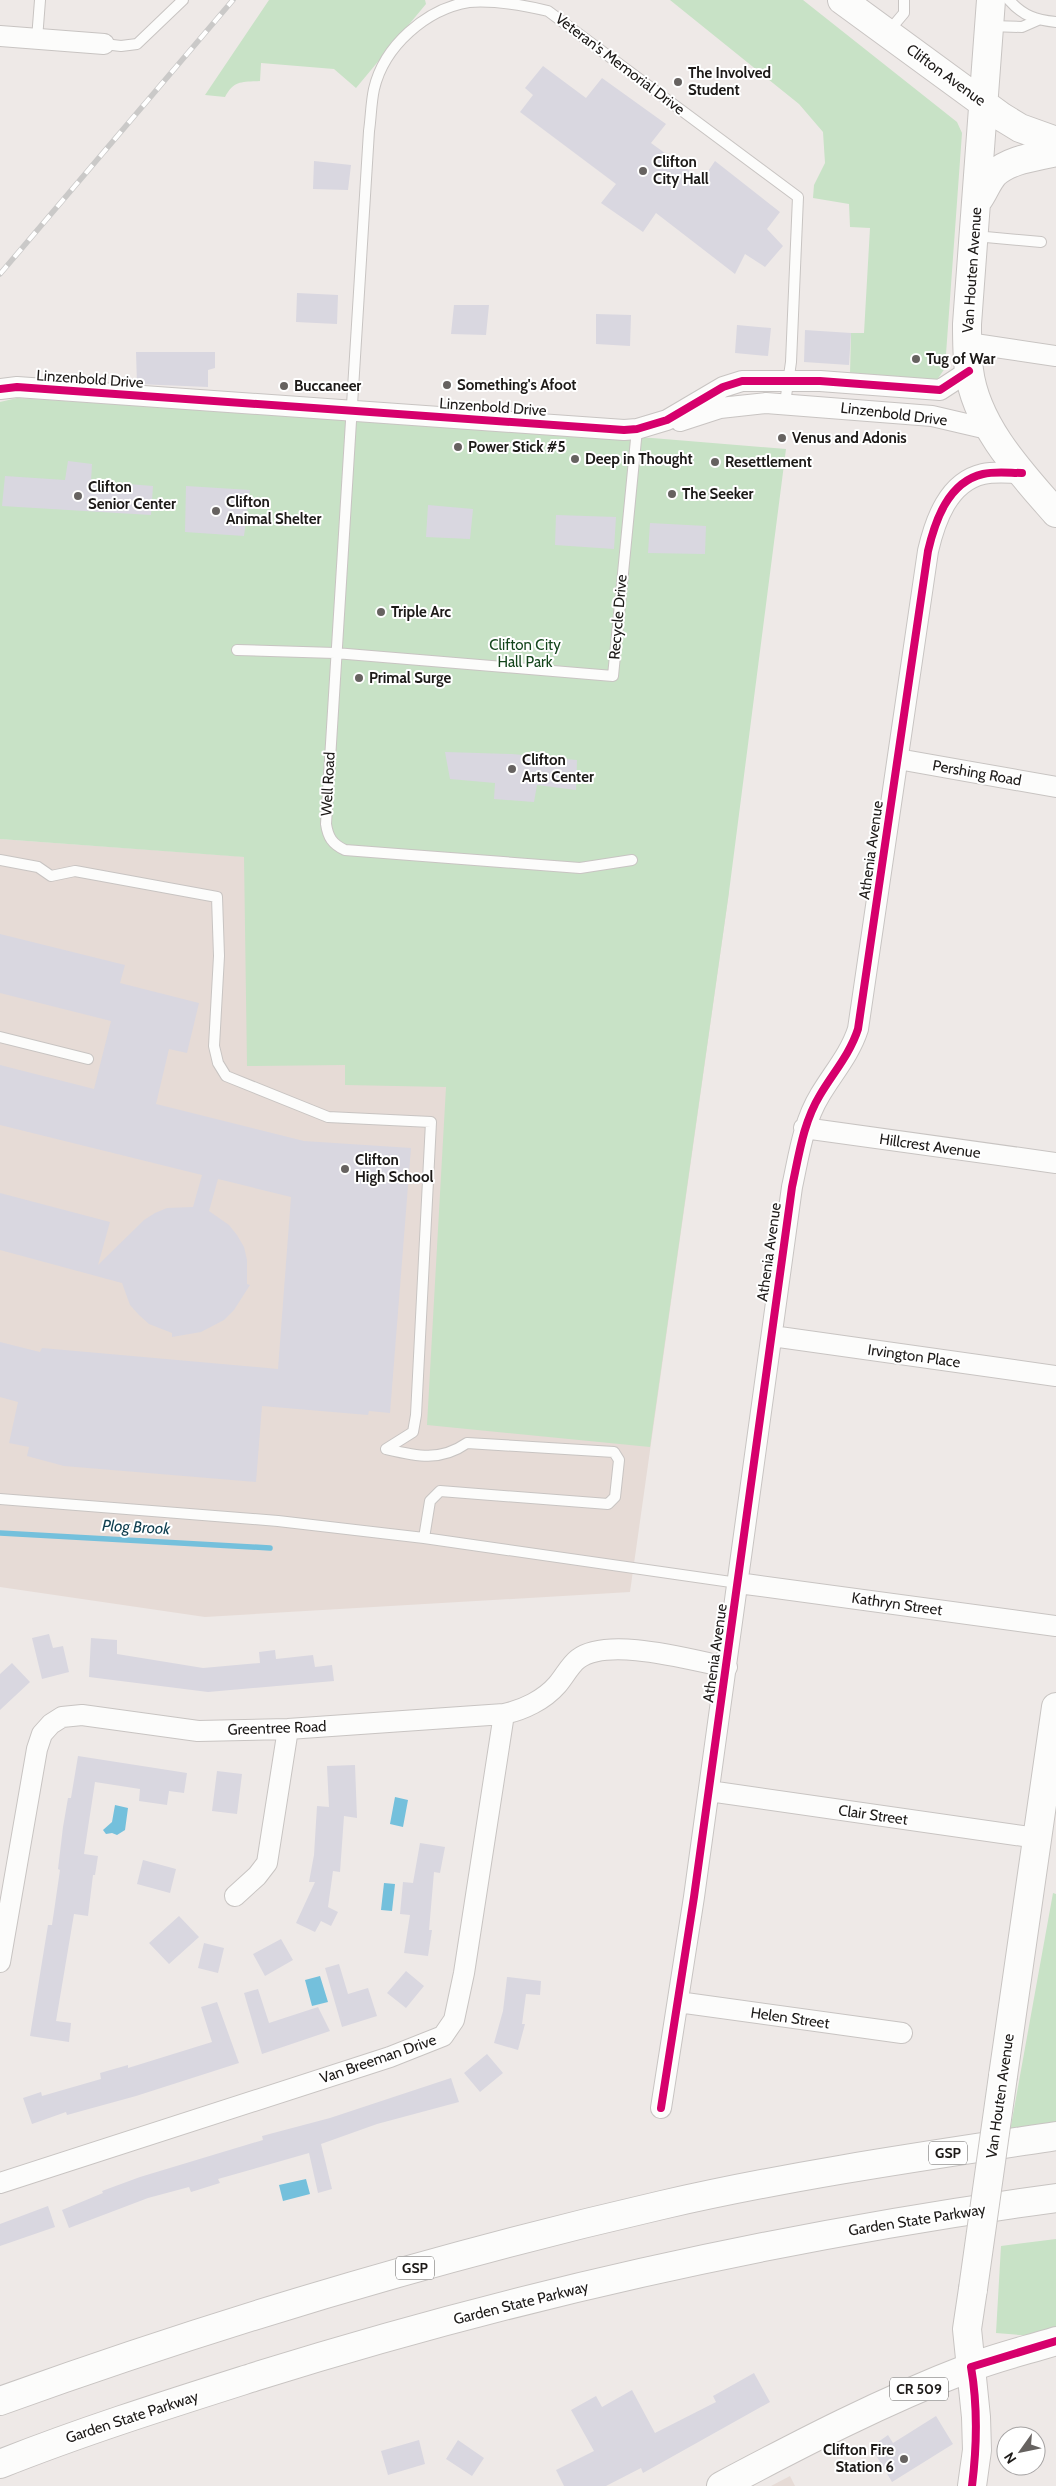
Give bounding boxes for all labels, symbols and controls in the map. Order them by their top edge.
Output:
street label: Veteran's Memorial Drive [552,9,688,119]
street label: Clifton Avenue [903,40,989,110]
place label: The Involved Student [688,64,771,99]
marker: The Involved Student [672,76,684,88]
place label: Clifton City Hall [653,153,709,188]
marker: Clifton City Hall [637,165,649,177]
street label: Van Houten Avenue [959,206,985,333]
place label: Tug of War [926,350,996,368]
marker: Tug of War [910,353,922,365]
street label: Linzenbold Drive [36,366,145,392]
place label: Something's Afoot [457,376,577,394]
place label: Buccaneer [294,377,361,395]
marker: Something's Afoot [441,379,453,391]
marker: Buccaneer [278,380,290,392]
street label: Linzenbold Drive [439,394,548,420]
street label: Linzenbold Drive [840,399,949,430]
place label: Venus and Adonis [792,429,907,447]
marker: Venus and Adonis [776,432,788,444]
place label: Power Stick #5 [468,438,566,456]
marker: Power Stick #5 [452,441,464,453]
place label: Deep in Thought [585,450,693,468]
marker: Deep in Thought [569,453,581,465]
place label: Resettlement [725,453,812,471]
marker: Resettlement [709,456,721,468]
place label: Clifton Senior Center [88,478,176,513]
place label: The Seeker [682,485,753,503]
marker: The Seeker [666,488,678,500]
marker: Clifton Senior Center [72,490,84,502]
place label: Clifton Animal Shelter [226,493,321,528]
marker: Clifton Animal Shelter [210,505,222,517]
street label: Recycle Drive [605,573,631,660]
place label: Triple Arc [391,603,451,621]
marker: Triple Arc [375,606,387,618]
park label: Clifton City Hall Park [489,636,561,671]
place label: Primal Surge [369,669,451,687]
marker: Primal Surge [353,672,365,684]
street label: Well Road [317,751,339,817]
place label: Clifton Arts Center [522,751,594,786]
street label: Pershing Road [931,756,1023,790]
marker: Clifton Arts Center [506,763,518,775]
street label: Athenia Avenue [855,799,887,900]
street label: Hillcrest Avenue [878,1130,982,1162]
place label: Clifton High School [355,1151,433,1186]
marker: Clifton High School [339,1163,351,1175]
street label: Athenia Avenue [753,1201,785,1302]
street label: Irvington Place [866,1341,962,1371]
water label: Plog Brook [101,1516,172,1538]
street label: Kathryn Street [851,1589,943,1619]
street label: Athenia Avenue [699,1602,731,1703]
street label: Greentree Road [227,1717,327,1739]
street label: Clair Street [837,1801,909,1829]
street label: Helen Street [749,2004,831,2032]
street label: Van Breeman Drive [317,2031,439,2087]
street label: Van Houten Avenue [982,2032,1018,2160]
road number: GSP [929,2142,967,2164]
street label: Garden State Parkway [847,2200,987,2240]
road number: GSP [396,2256,434,2280]
street label: Garden State Parkway [452,2277,591,2328]
road number: CR 509 [890,2378,948,2400]
street label: Garden State Parkway [63,2387,201,2447]
north arrow [996,2426,1046,2476]
place label: Clifton Fire Station 6 [823,2441,894,2476]
text: N [1000,2449,1020,2467]
marker: Clifton Fire Station 6 [898,2453,910,2465]

